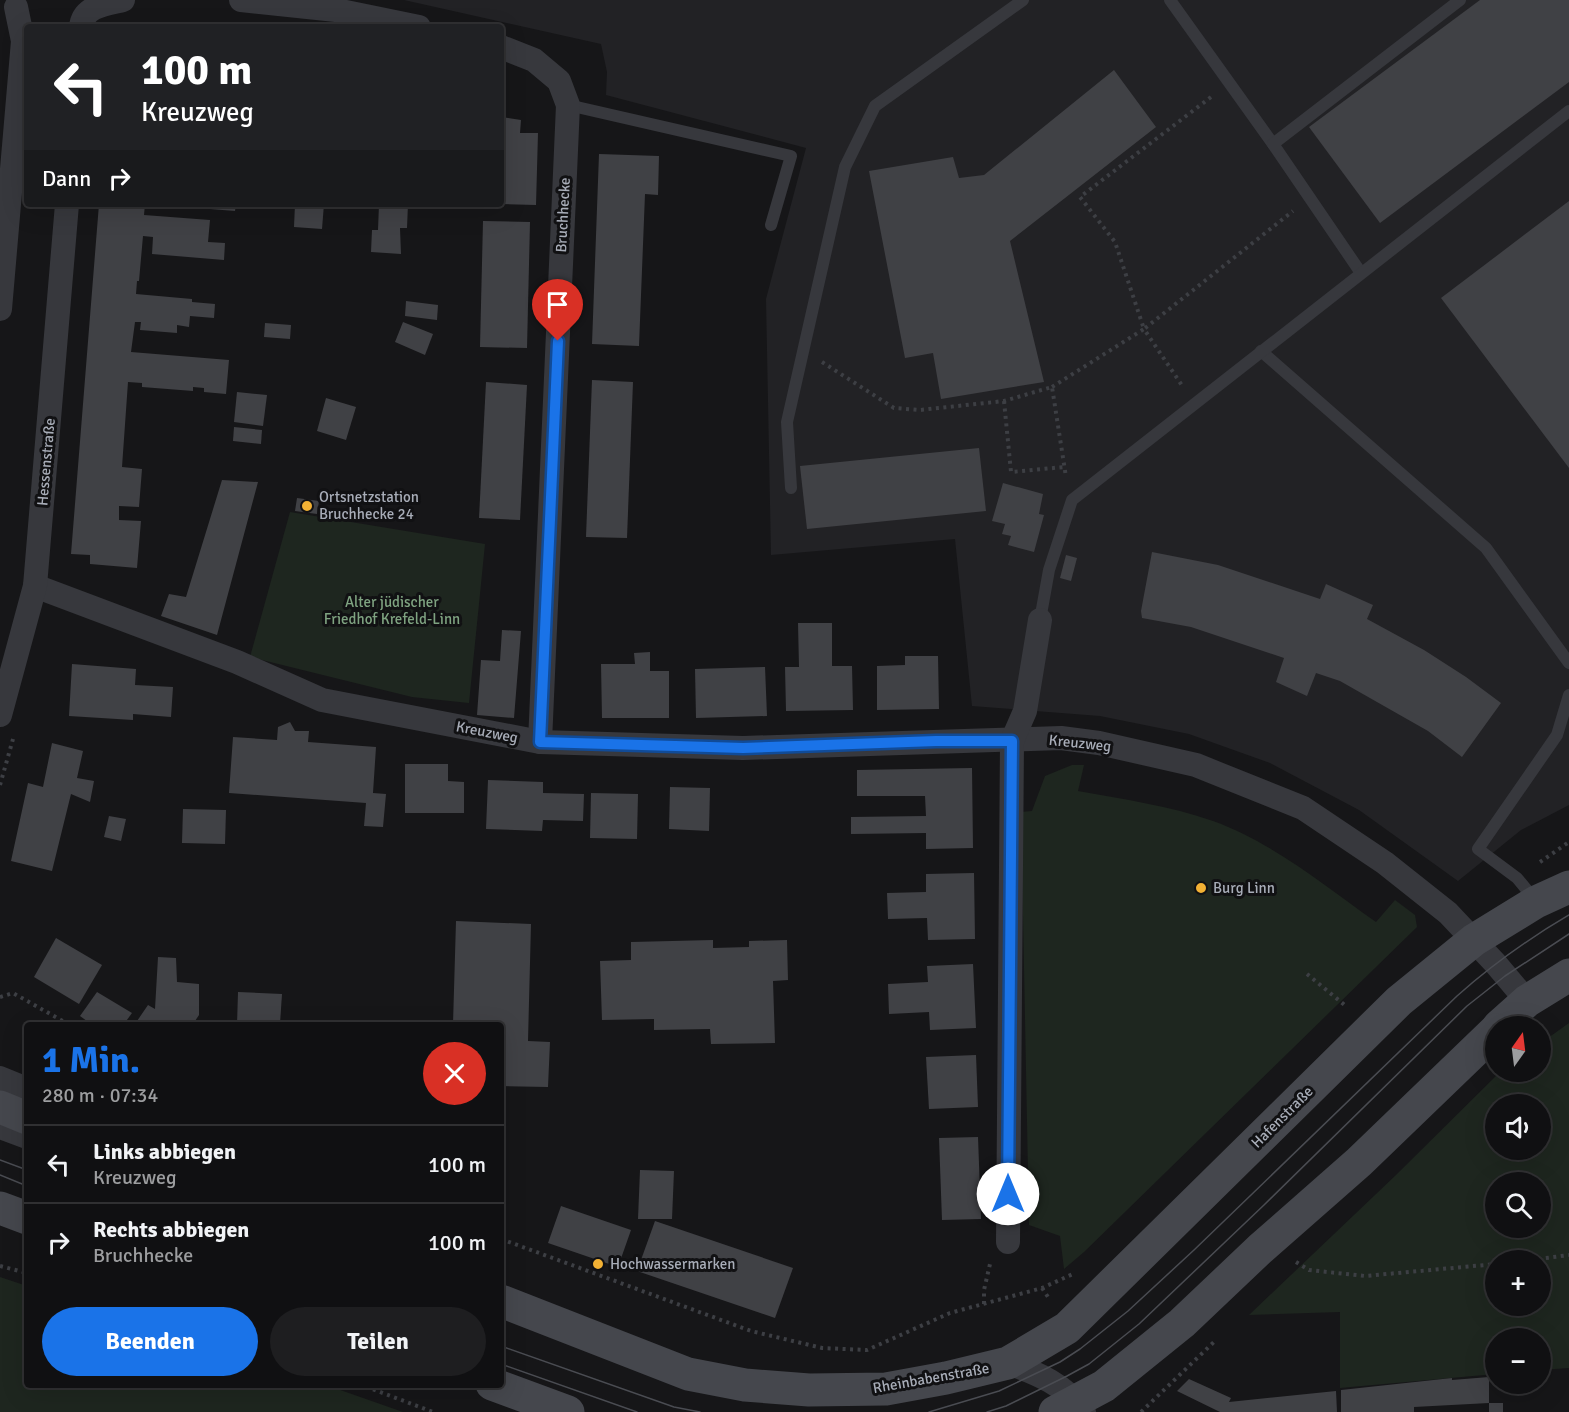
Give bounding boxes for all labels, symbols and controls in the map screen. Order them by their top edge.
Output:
text: 100 m [141,45,252,96]
icon: left [42,48,120,126]
text: Kreuzweg [141,96,254,129]
icon: right [103,162,136,195]
text: Dann [42,165,91,192]
street label: Bruchhecke [552,177,574,253]
pin [532,279,583,341]
icon: arrive [541,288,574,321]
street label: Hessenstraße [33,417,59,507]
place label: Ortsnetzstation Bruchhecke 24 [319,488,419,523]
marker: Ortsnetzstation Bruchhecke 24 [300,499,314,513]
park label: Alter jüdischer Friedhof Krefeld-Linn [324,593,460,628]
street label: Kreuzweg [455,717,520,747]
street label: Kreuzweg [1048,731,1112,755]
place label: Burg Linn [1213,879,1275,897]
marker: Burg Linn [1194,881,1208,895]
north arrow [1485,1016,1551,1082]
map controls [1485,1016,1551,1394]
text: 1 Min. [42,1038,140,1083]
button: close [423,1042,486,1105]
street label: Hafenstraße [1247,1082,1317,1152]
text: 280 m · 07:34 [42,1083,158,1108]
button: sound [1485,1094,1551,1160]
text: Links abbiegen [93,1138,236,1165]
icon: left [42,1148,75,1181]
text: 100 m [428,1151,486,1178]
position arrow [976,1162,1040,1226]
text: Kreuzweg [93,1165,177,1190]
button: search [1485,1172,1551,1238]
text: Rechts abbiegen [93,1216,249,1243]
icon: right [42,1226,75,1259]
text: 100 m [428,1229,486,1256]
text: Bruchhecke [93,1243,193,1268]
button: + [1485,1250,1551,1316]
place label: Hochwassermarken [610,1255,735,1273]
marker: Hochwassermarken [591,1257,605,1271]
button: Beenden [42,1307,258,1376]
button: Teilen [270,1307,486,1376]
button: − [1485,1328,1551,1394]
street label: Rheinbabenstraße [871,1359,991,1397]

